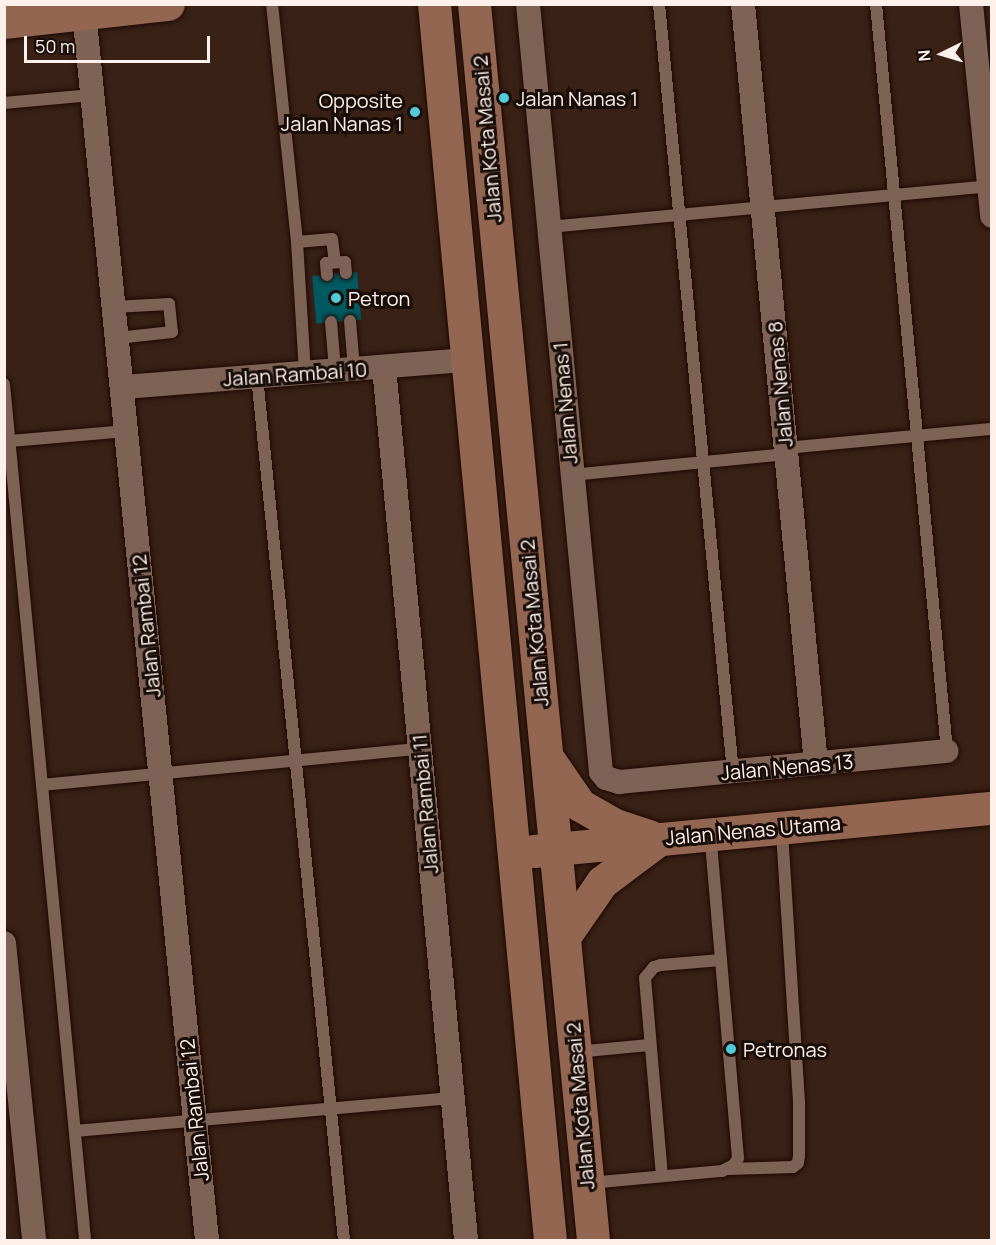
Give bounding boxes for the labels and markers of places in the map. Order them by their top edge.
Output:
place label: Jalan Nanas 1 [516,86,638,110]
place label: Opposite Jalan Nanas 1 [281,88,403,135]
marker: Jalan Nanas 1 [497,91,511,105]
marker: Opposite Jalan Nanas 1 [408,105,422,119]
place label: Petron [348,286,410,310]
marker: Petron [329,291,343,305]
place label: Petronas [743,1037,827,1061]
marker: Petronas [724,1042,738,1056]

